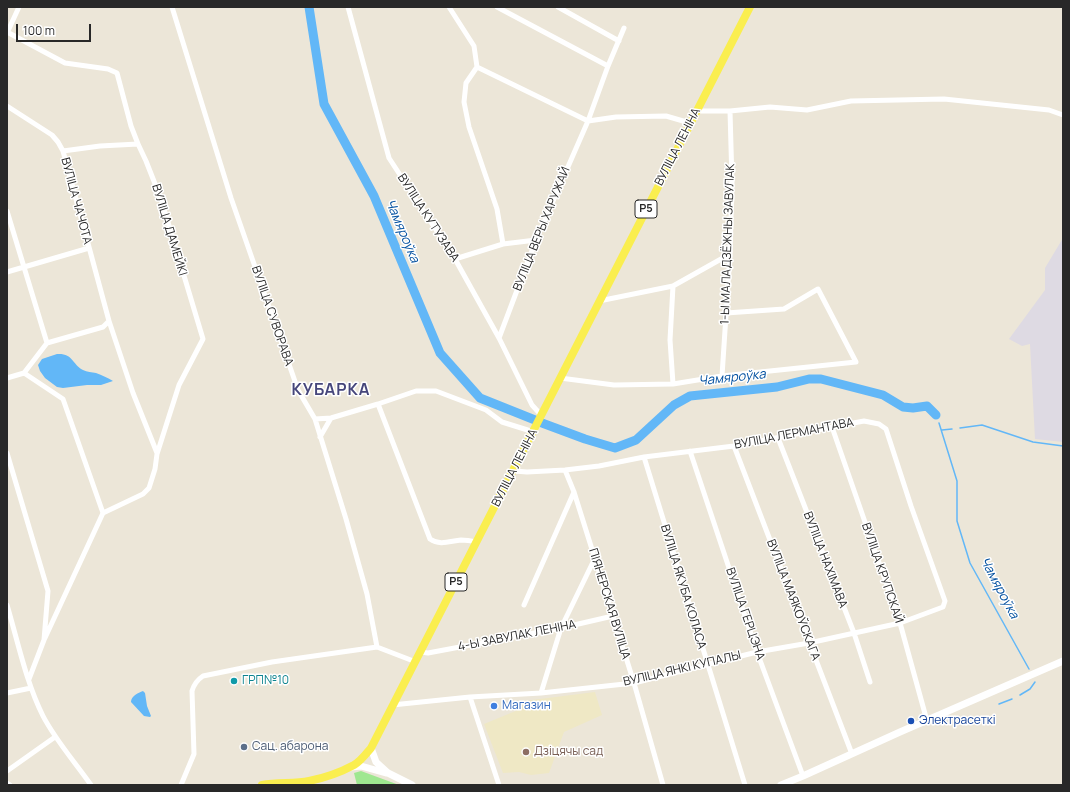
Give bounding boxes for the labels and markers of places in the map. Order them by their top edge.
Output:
place label: ГРП№10 [242,674,289,688]
marker: ГРП№10 [229,676,239,686]
place label: Магазин [502,699,551,713]
marker: Магазин [489,701,499,711]
place label: Электрасеткі [919,714,996,728]
marker: Электрасеткі [906,716,916,726]
place label: Сац. абарона [252,740,328,754]
marker: Сац. абарона [239,742,249,752]
place label: Дзіцячы сад [534,745,603,759]
marker: Дзіцячы сад [521,747,531,757]

